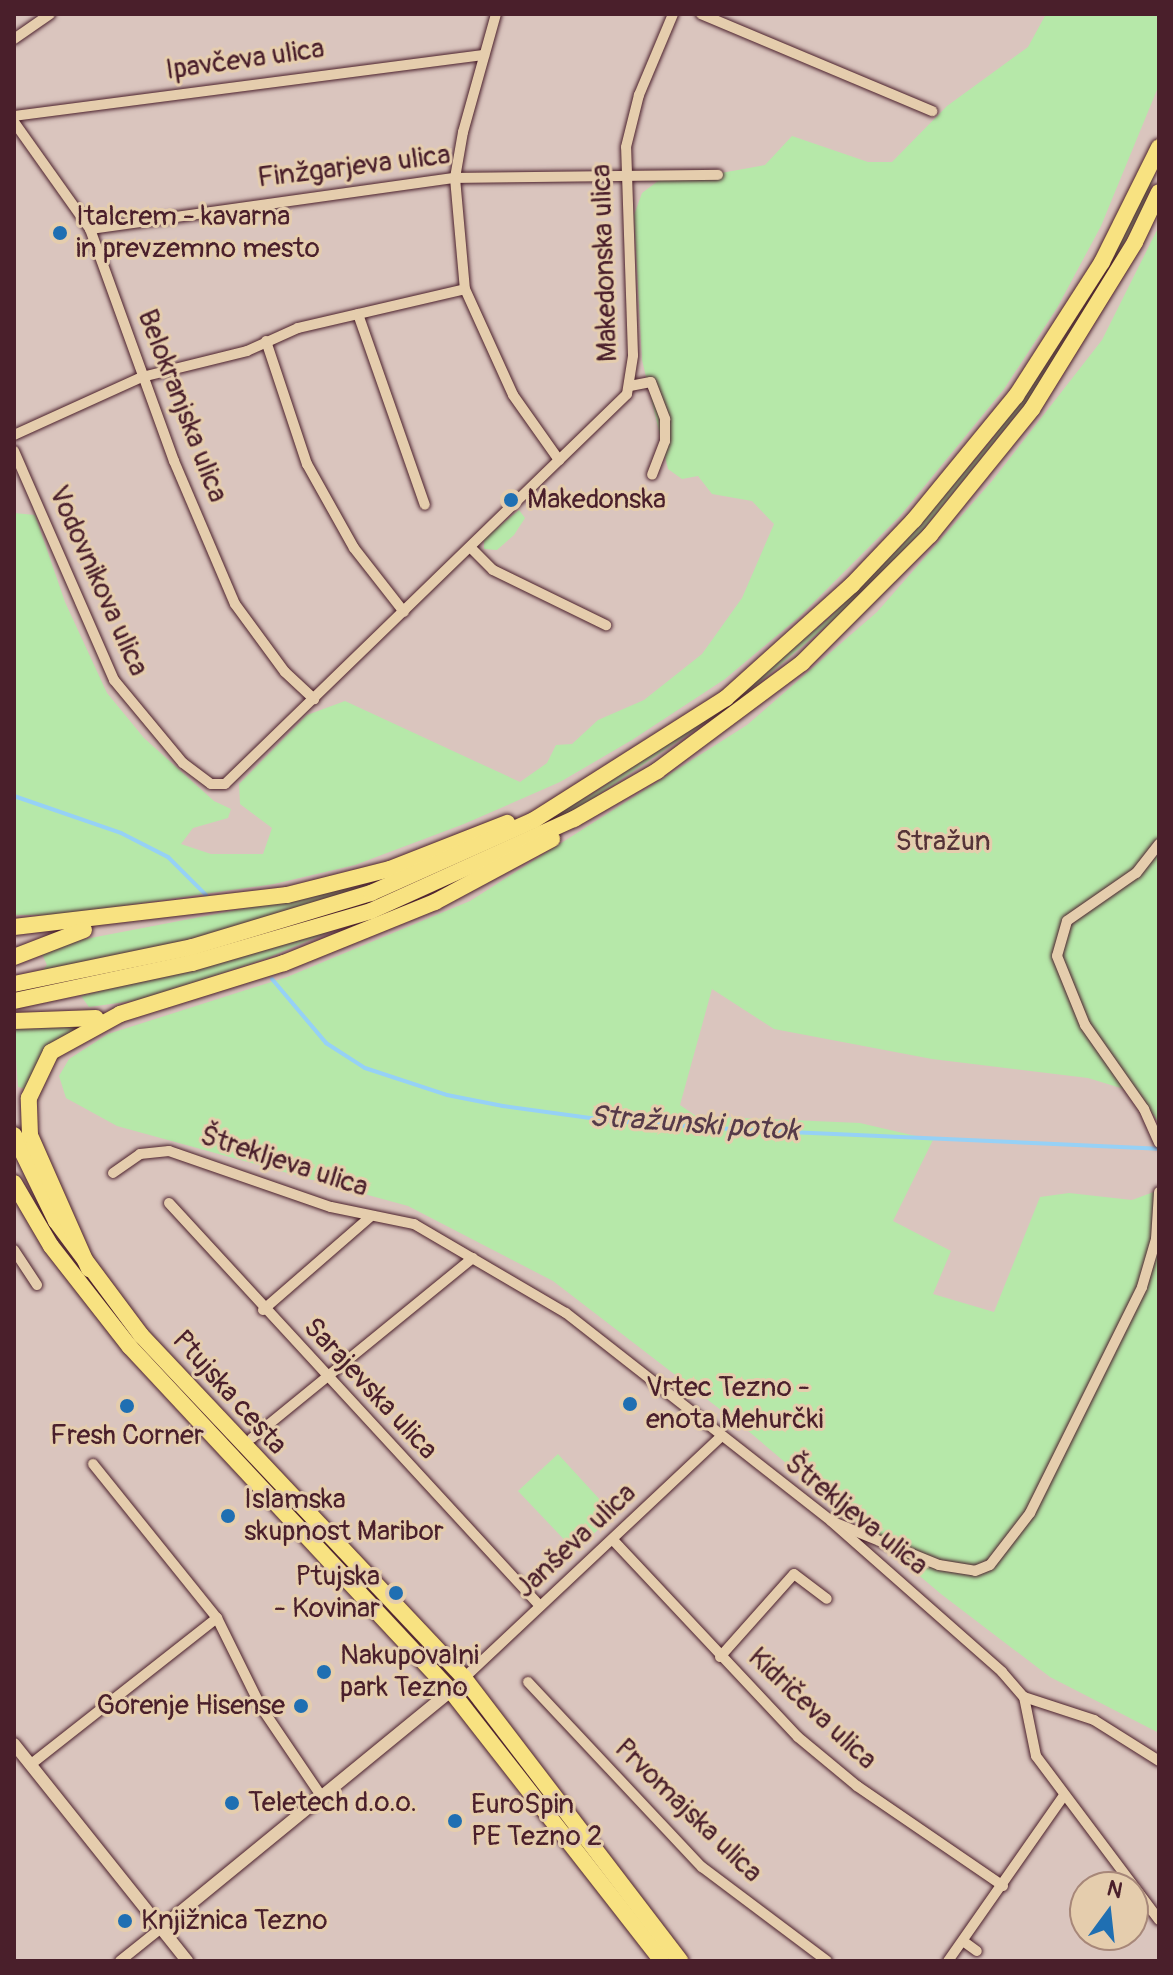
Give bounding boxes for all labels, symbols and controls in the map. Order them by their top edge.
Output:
street label: Ipavčeva ulica [164,32,326,88]
street label: Finžgarjeva ulica [256,139,452,195]
street label: Makedonska ulica [585,163,625,363]
place label: Italcrem - kavarna in prevzemno mesto [76,200,320,266]
marker: Italcrem - kavarna in prevzemno mesto [51,224,69,242]
street label: Belokranjska ulica [130,305,234,507]
street label: Vodovnikova ulica [41,481,155,681]
place label: Makedonska [527,483,666,517]
marker: Makedonska [502,491,520,509]
park label: Stražun [895,825,991,859]
water label: Stražunski potok [588,1099,800,1149]
street label: Štrekljeva ulica [196,1119,372,1205]
street label: Sarajevska ulica [296,1311,444,1467]
street label: Ptujska cesta [165,1324,293,1462]
place label: Vrtec Tezno - enota Mehurčki [646,1371,823,1437]
marker: Vrtec Tezno - enota Mehurčki [621,1395,639,1413]
marker: Fresh Corner [118,1397,136,1415]
place label: Fresh Corner [50,1419,204,1453]
street label: Štrekljeva ulica [778,1447,934,1583]
street label: Janševa ulica [509,1477,643,1605]
place label: Islamska skupnost Maribor [244,1483,444,1549]
marker: Islamska skupnost Maribor [219,1507,237,1525]
place label: Ptujska - Kovinar [274,1560,380,1626]
marker: Ptujska - Kovinar [387,1584,405,1602]
place label: Nakupovalni park Tezno [340,1639,479,1705]
street label: Kidričeva ulica [741,1641,883,1777]
marker: Nakupovalni park Tezno [315,1663,333,1681]
place label: Gorenje Hisense [96,1689,285,1723]
marker: Gorenje Hisense [292,1697,310,1715]
street label: Prvomajska ulica [607,1732,769,1890]
place label: Teletech d.o.o. [248,1786,417,1820]
place label: EuroSpin PE Tezno 2 [471,1788,603,1854]
marker: Teletech d.o.o. [223,1794,241,1812]
marker: EuroSpin PE Tezno 2 [446,1812,464,1830]
north arrow [1069,1871,1149,1951]
text: N [1104,1874,1126,1905]
place label: Knjižnica Tezno [141,1904,328,1938]
marker: Knjižnica Tezno [116,1912,134,1930]

